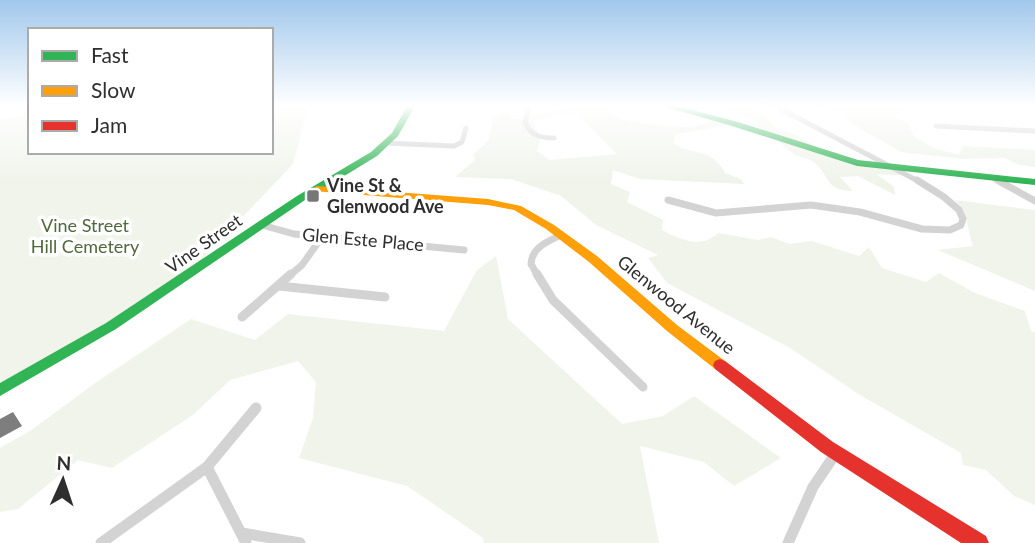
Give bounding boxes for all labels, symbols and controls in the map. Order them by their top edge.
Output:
legend [28,28,273,154]
text: Fast [91,42,129,67]
text: Slow [91,77,136,102]
text: Jam [91,112,127,137]
place label: Vine St & Glenwood Ave [326,174,444,217]
marker: Vine St & Glenwood Ave [305,188,321,204]
street label: Vine Street [161,209,246,277]
park label: Vine Street Hill Cemetery [31,214,140,257]
street label: Glen Este Place [301,223,425,255]
street label: Glenwood Avenue [613,250,740,358]
north arrow [28,445,98,515]
text: N [56,451,72,474]

